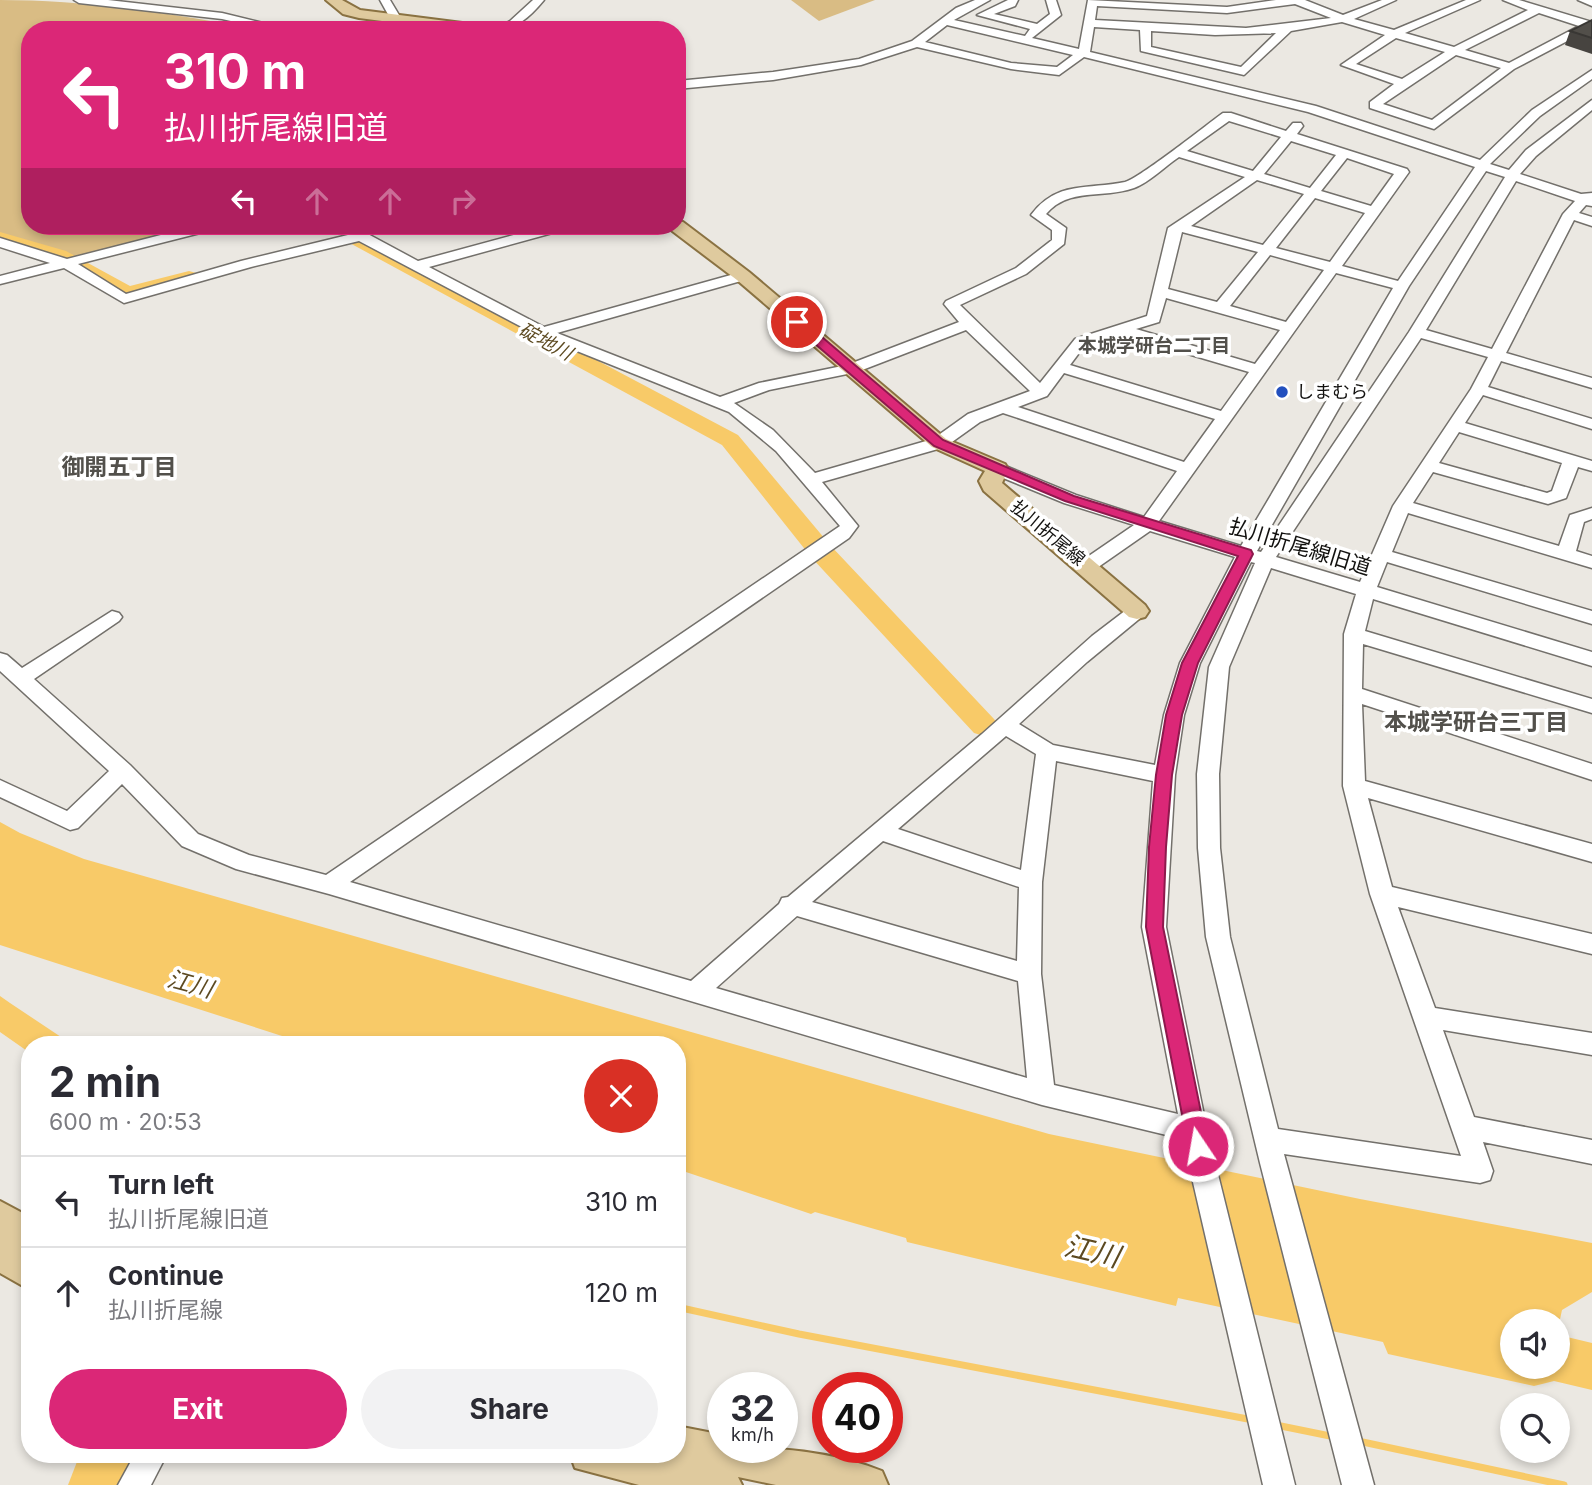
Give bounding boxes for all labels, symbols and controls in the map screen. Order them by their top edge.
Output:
text: 310 m [164,42,306,101]
icon: left [49,49,140,140]
text: 払川折尾線旧道 [164,108,388,147]
icon: left [225,182,263,220]
icon: ahead [298,182,336,220]
icon: ahead [371,182,409,220]
icon: right [444,182,482,220]
pin [767,292,827,352]
icon: arrive [778,303,816,341]
water label: 碇地川 [515,318,578,366]
district label: 本城学研台二丁目 [1078,334,1230,357]
place label: しまむら [1296,381,1368,402]
marker: しまむら [1274,384,1290,400]
district label: 御開五丁目 [62,453,177,481]
street label: 払川折尾線 [1007,496,1090,570]
street label: 払川折尾線旧道 [1226,513,1374,580]
district label: 本城学研台三丁目 [1384,708,1568,736]
water label: 江川 [164,965,219,1004]
text: 2 min [49,1056,161,1107]
button: close [584,1059,658,1133]
text: 600 m · 20:53 [49,1108,202,1136]
position arrow [1161,1109,1235,1183]
text: Turn left [108,1169,214,1200]
icon: left [49,1183,87,1221]
text: 310 m [585,1186,658,1217]
text: 払川折尾線旧道 [108,1205,269,1233]
water label: 江川 [1061,1228,1126,1275]
text: Continue [108,1260,224,1291]
icon: ahead [49,1274,87,1312]
text: 120 m [585,1277,658,1308]
text: 払川折尾線 [108,1296,223,1324]
map controls [1500,1309,1570,1463]
button: sound [1500,1309,1570,1379]
button: Exit [49,1369,347,1449]
button: Share [361,1369,658,1449]
speed limit sign: 40 [812,1372,903,1463]
text: 32 [730,1387,775,1429]
button: search [1500,1393,1570,1463]
text: km/h [731,1424,774,1445]

